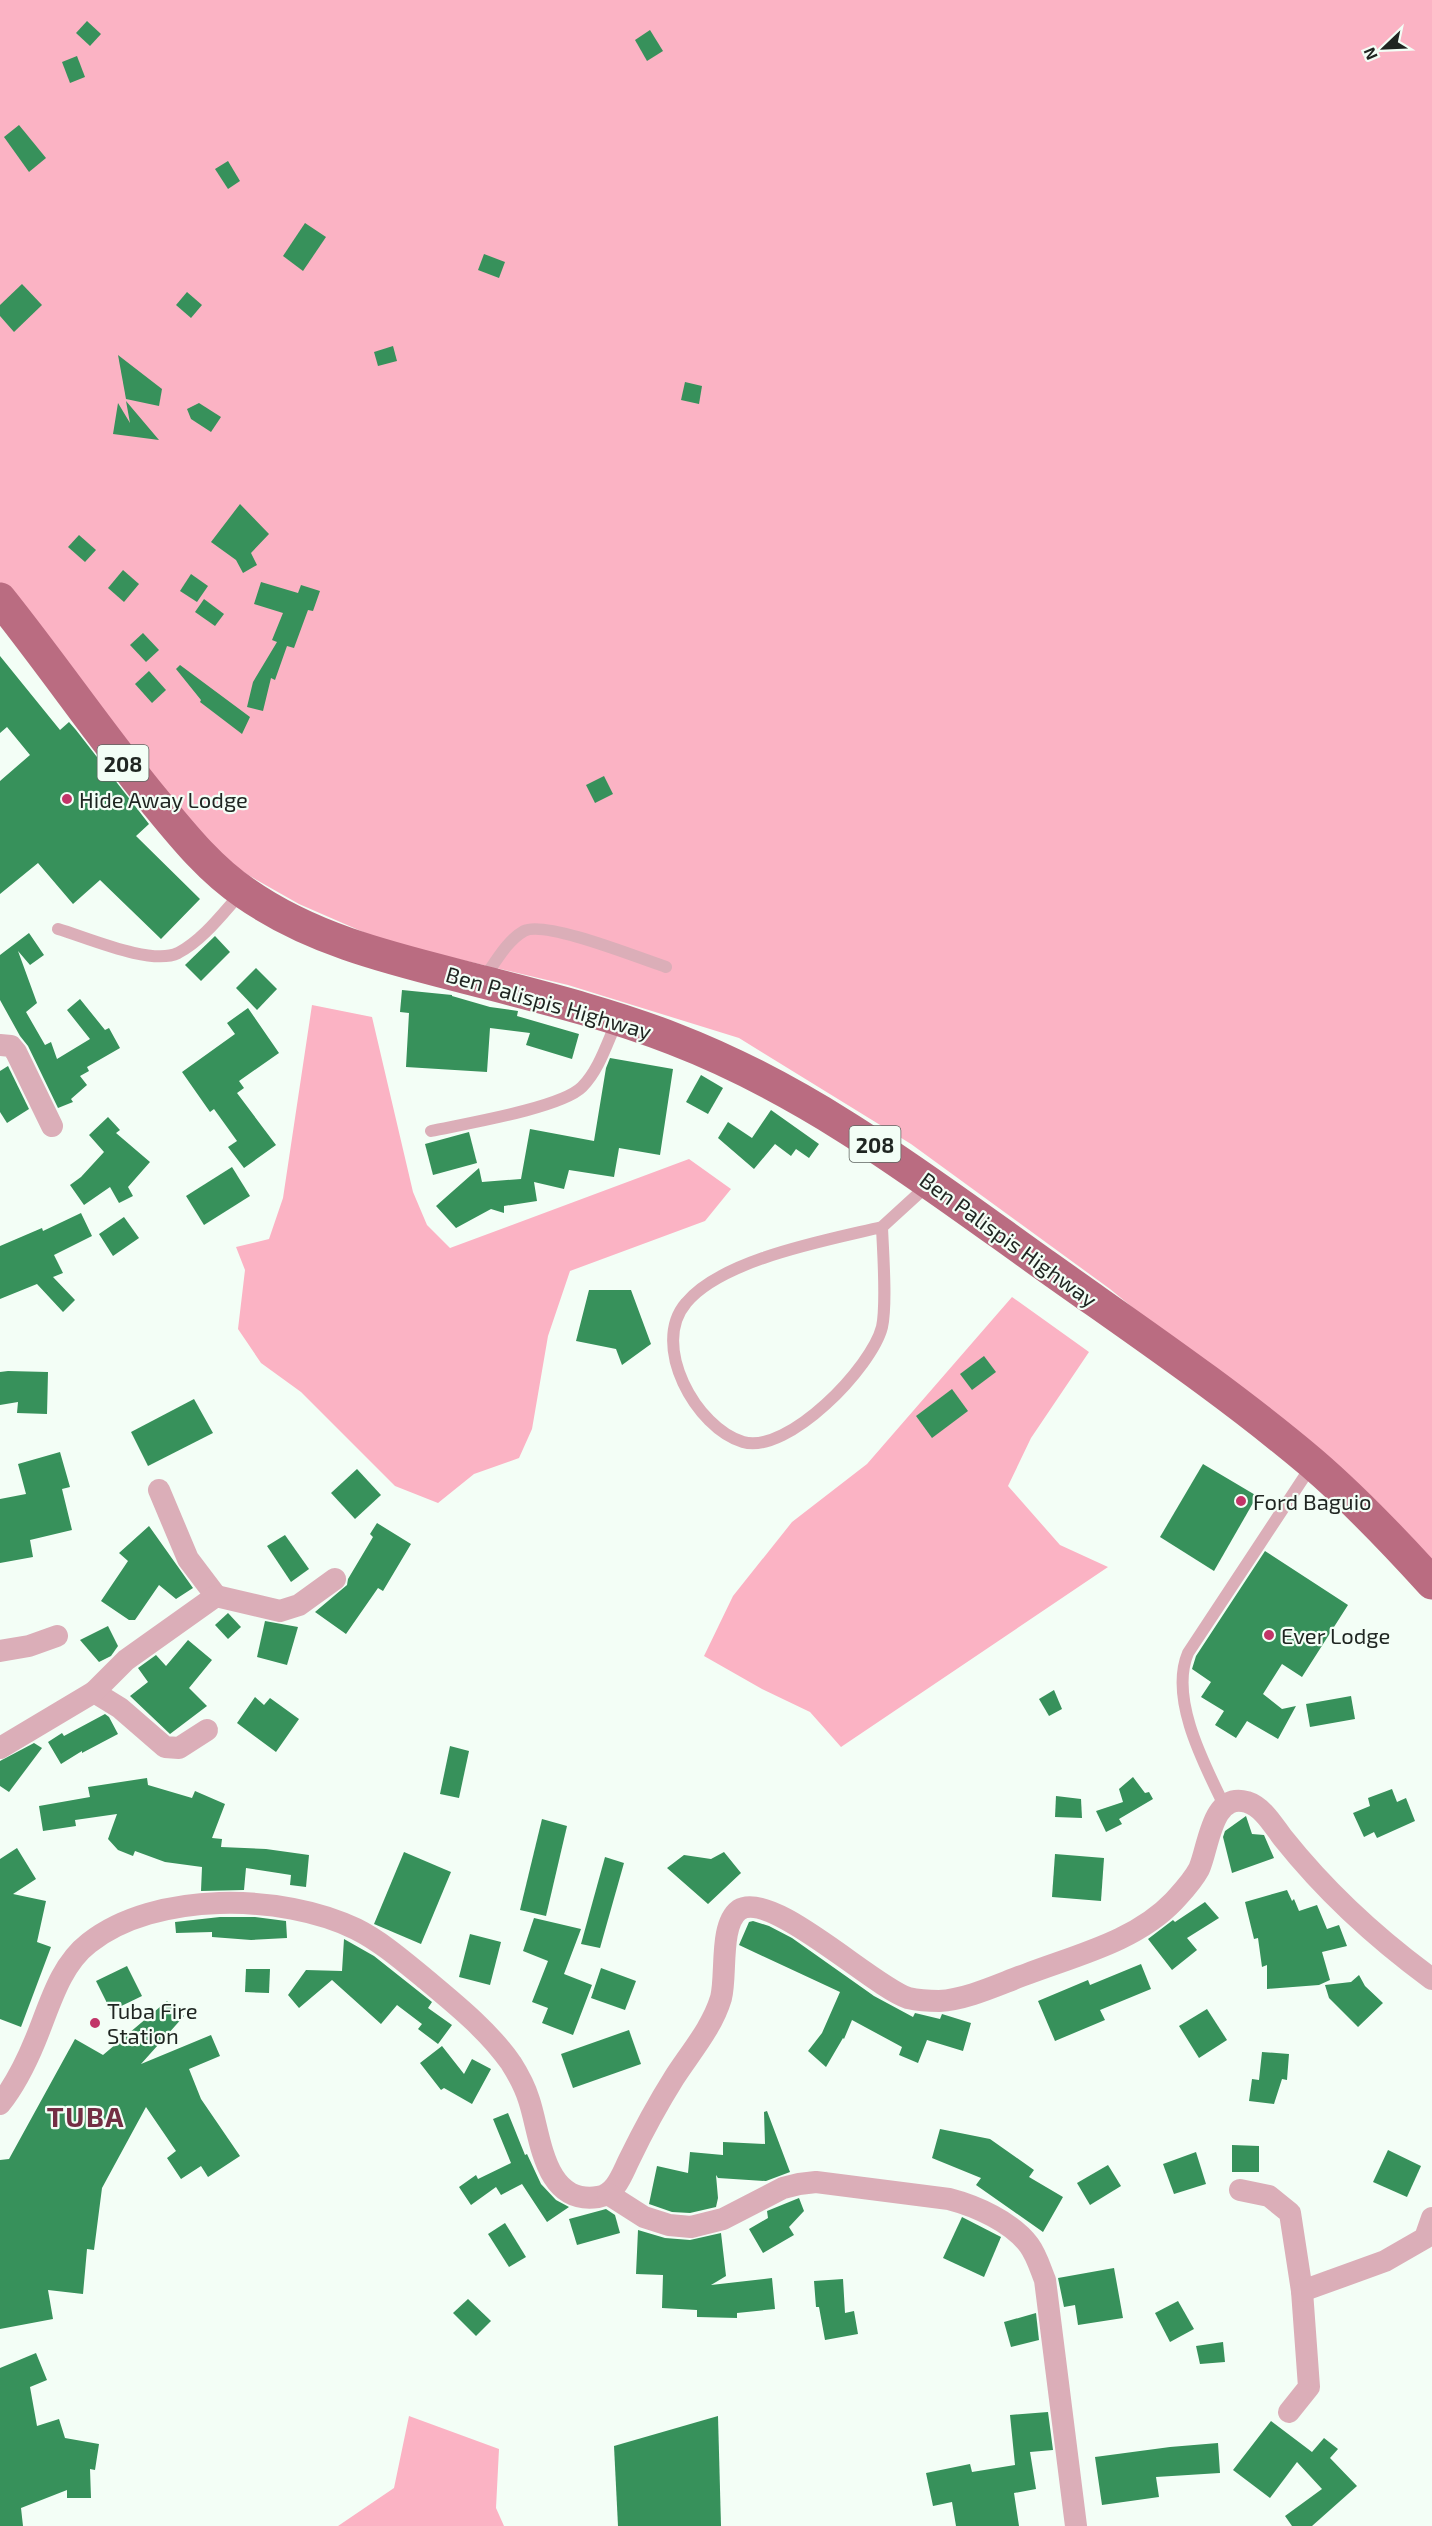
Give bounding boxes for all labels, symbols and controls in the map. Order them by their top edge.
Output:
north arrow [1354,18,1414,78]
text: N [1359,45,1381,63]
road number: 208 [98,745,148,781]
place label: Hide Away Lodge [79,786,248,812]
marker: Hide Away Lodge [60,792,74,806]
street label: Ben Palispis Highway [443,960,655,1044]
road number: 208 [850,1126,900,1162]
street label: Ben Palispis Highway [915,1166,1103,1312]
place label: Ford Baguio [1253,1488,1372,1514]
marker: Ford Baguio [1234,1494,1248,1508]
place label: Ever Lodge [1281,1622,1390,1648]
marker: Ever Lodge [1262,1628,1276,1642]
place label: Tuba Fire Station [107,1997,198,2048]
marker: Tuba Fire Station [88,2016,102,2030]
district label: TUBA [47,2099,125,2133]

